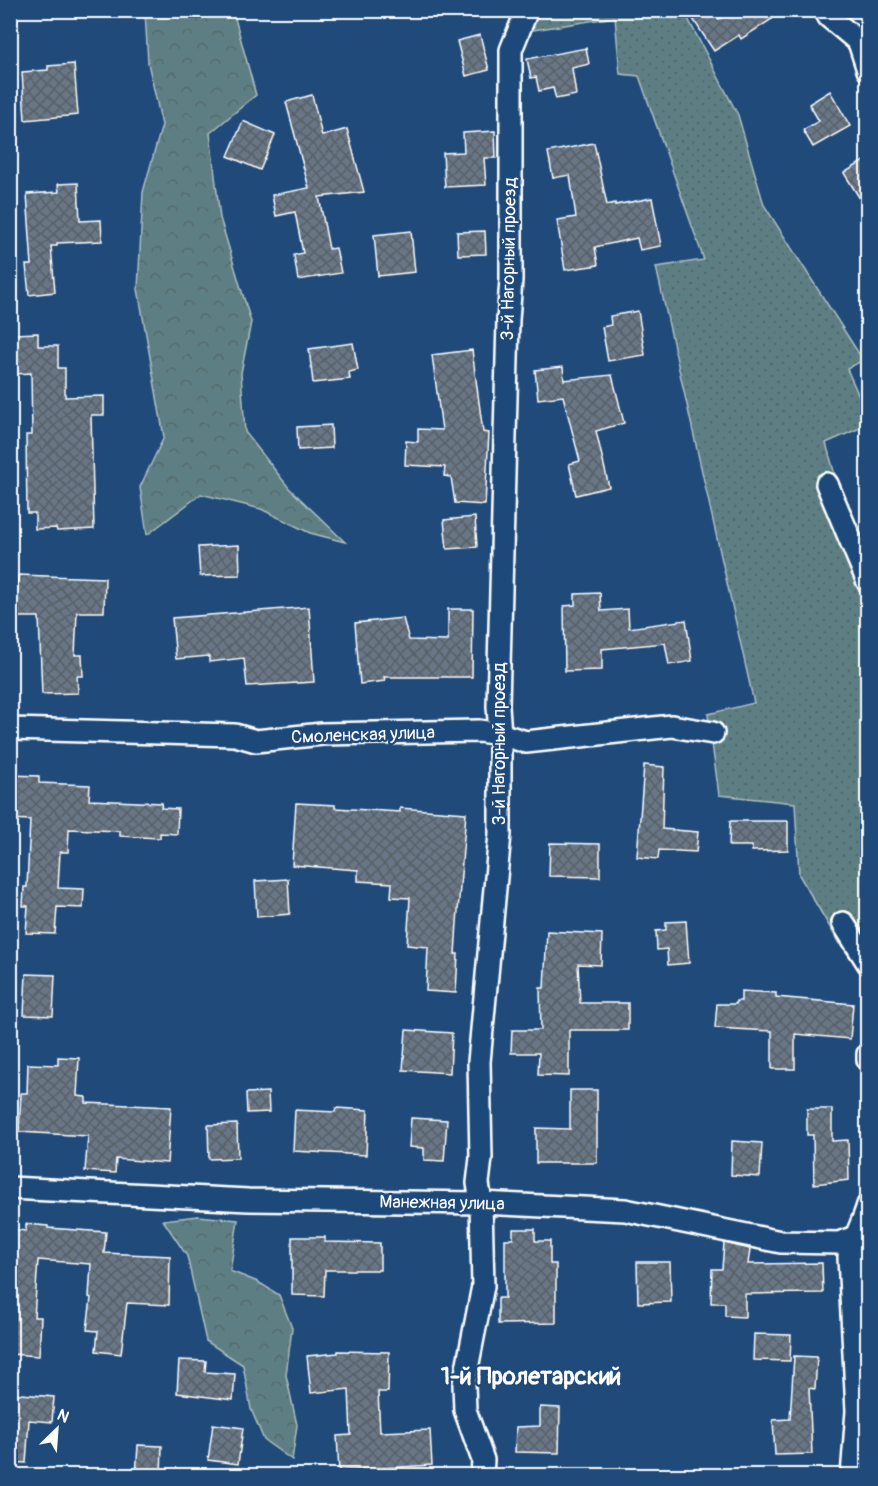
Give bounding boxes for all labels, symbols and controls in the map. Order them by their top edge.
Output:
street label: 3-й Нагорный проезд [496,177,522,341]
street label: 3-й Нагорный проезд [488,662,511,826]
street label: Смоленская улица [291,721,435,749]
street label: Манежная улица [379,1190,505,1216]
district label: 1-й Пролетарский [441,1362,621,1391]
north arrow [27,1399,87,1459]
text: N [54,1405,72,1428]

